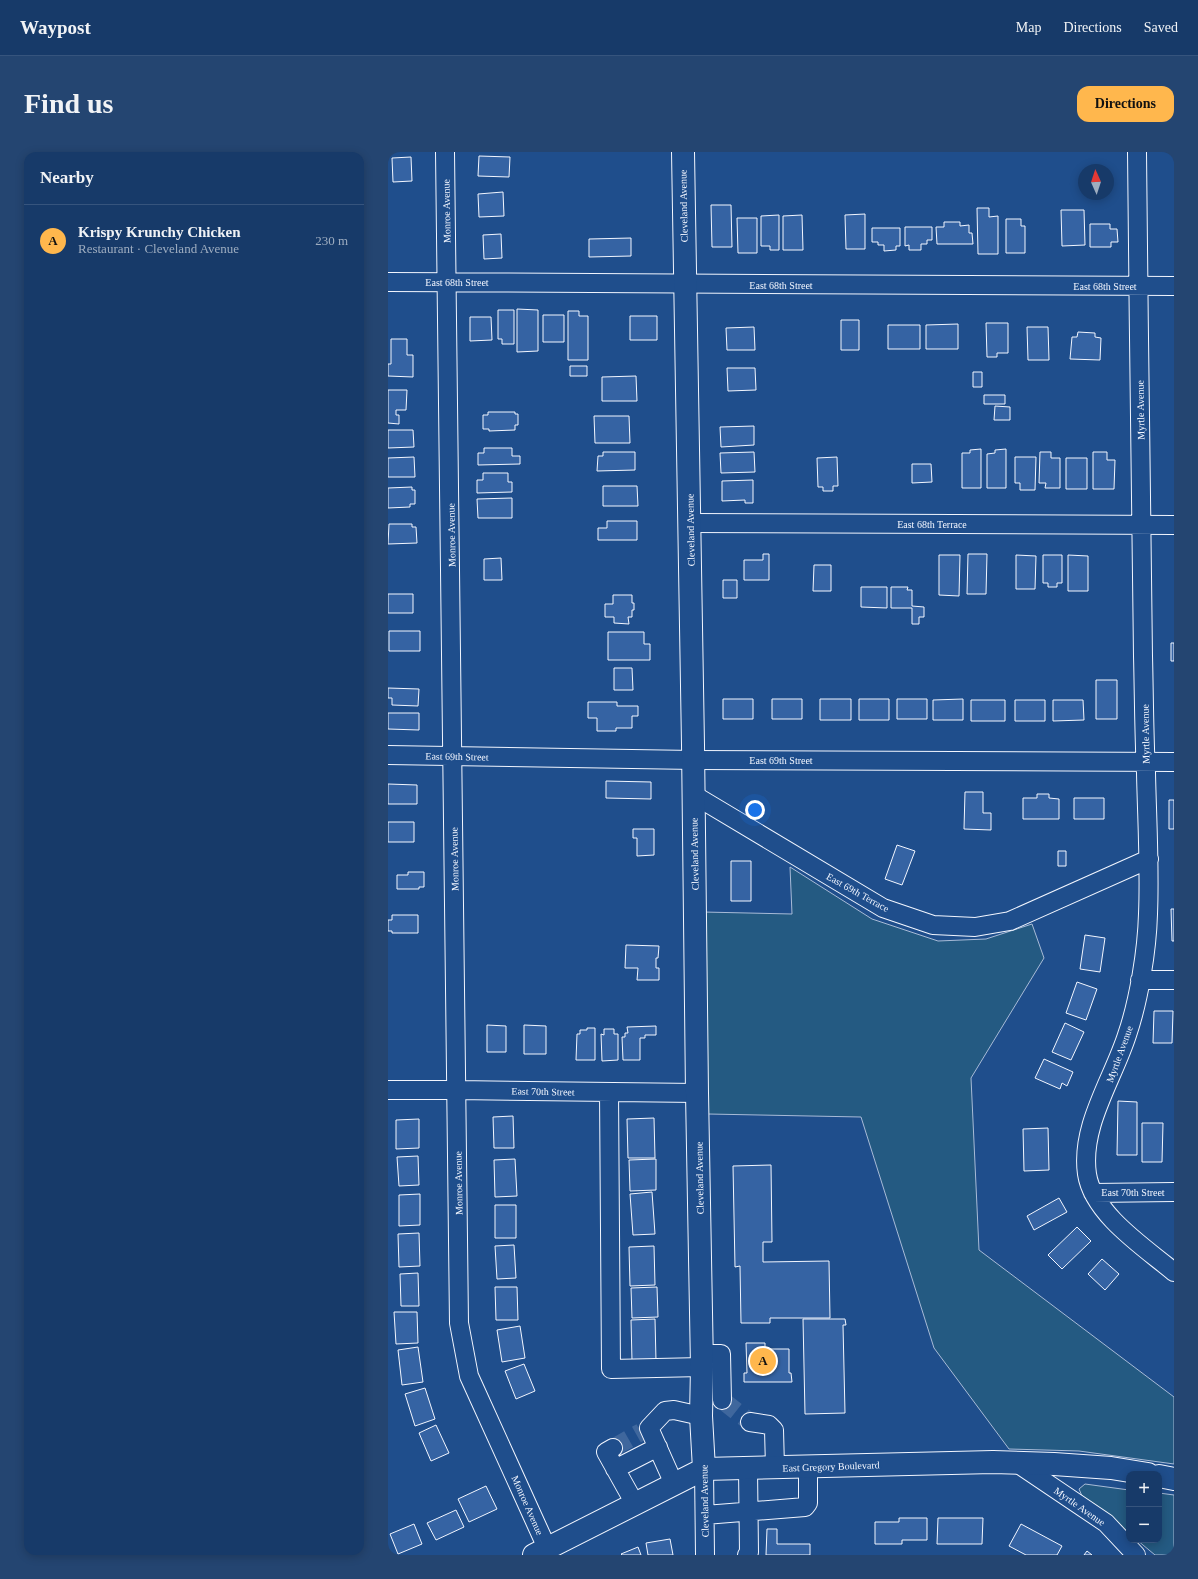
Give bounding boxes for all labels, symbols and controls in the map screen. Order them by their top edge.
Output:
text: Waypost [20,17,91,38]
text: Map [1016,20,1041,35]
text: Directions [1063,20,1122,35]
text: Saved [1144,20,1178,35]
button: Directions [1077,86,1174,122]
text: Find us [24,88,114,119]
north arrow [1078,164,1114,200]
text: Nearby [40,168,94,187]
street label: Cleveland Avenue [677,169,690,243]
street label: Monroe Avenue [440,178,453,243]
text: Krispy Krunchy Chicken [78,224,241,240]
text: A [48,233,58,248]
text: 230 m [315,233,348,248]
text: Restaurant · Cleveland Avenue [78,241,239,256]
street label: East 68th Street [425,277,489,288]
street label: East 68th Street [749,280,813,291]
street label: East 68th Street [1073,281,1137,292]
street label: Myrtle Avenue [1134,380,1147,440]
street label: Cleveland Avenue [684,493,697,567]
street label: Monroe Avenue [445,502,458,567]
street label: East 68th Terrace [897,519,967,530]
street label: Myrtle Avenue [1139,704,1152,764]
street label: East 69th Street [425,750,489,763]
street label: East 69th Street [749,755,813,766]
your location [745,800,765,820]
street label: Cleveland Avenue [688,817,701,891]
street label: Monroe Avenue [448,826,461,891]
street label: East 69th Terrace [825,871,891,914]
street label: Myrtle Avenue [1104,1024,1135,1084]
street label: East 70th Street [511,1085,575,1098]
street label: Cleveland Avenue [693,1141,706,1215]
street label: Monroe Avenue [452,1150,465,1215]
street label: East 70th Street [1101,1187,1165,1198]
pin: A [750,1346,776,1376]
street label: East Gregory Boulevard [782,1459,880,1474]
street label: Cleveland Avenue [698,1464,711,1538]
map controls [1126,1471,1162,1543]
button: + [1126,1471,1162,1507]
street label: Monroe Avenue [510,1474,546,1537]
street label: Myrtle Avenue [1052,1485,1108,1528]
button: − [1126,1507,1162,1543]

